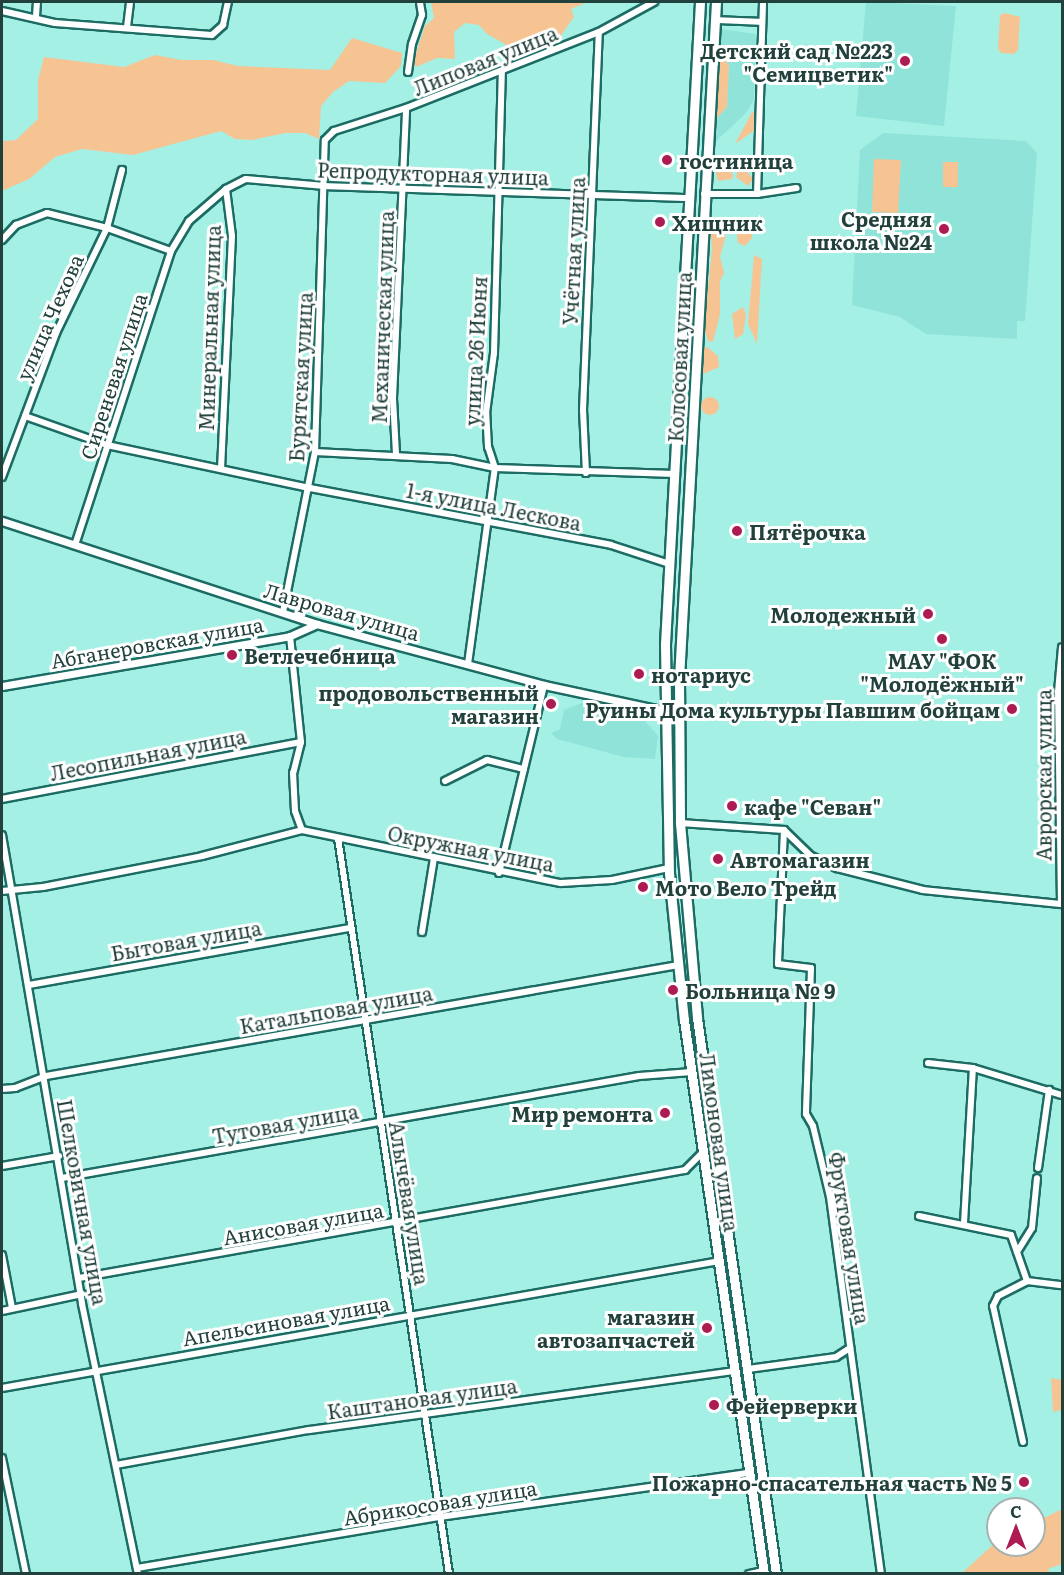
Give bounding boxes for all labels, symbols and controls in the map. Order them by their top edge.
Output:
street label: Липовая улица [409,20,561,100]
place label: Детский сад №223 "Семицветик" [700,38,893,85]
marker: Детский сад №223 "Семицветик" [898,54,912,68]
place label: гостиница [679,148,793,172]
marker: гостиница [660,153,674,167]
street label: Репродукторная улица [317,157,549,189]
street label: Учётная улица [557,176,589,326]
place label: Средняя школа №24 [810,206,932,253]
street label: Механическая улица [366,210,398,424]
place label: Хищник [672,210,763,234]
marker: Хищник [653,215,667,229]
marker: Средняя школа №24 [937,222,951,236]
street label: Минеральная улица [193,225,225,431]
street label: улица Чехова [10,250,88,384]
street label: Колосовая улица [663,271,695,443]
street label: улица 26 Июня [459,275,491,427]
street label: Сиреневая улица [75,290,151,462]
street label: Бурятская улица [284,291,316,463]
street label: 1-я улица Лескова [405,477,583,535]
place label: Пятёрочка [749,519,866,543]
marker: Пятёрочка [730,524,744,538]
street label: Лавровая улица [261,577,423,645]
place label: Молодежный [770,602,916,626]
marker: Молодежный [921,607,935,621]
street label: Абганеровская улица [49,611,265,673]
marker: МАУ "ФОК "Молодёжный" [935,632,949,646]
place label: Ветлечебница [244,643,396,667]
marker: Ветлечебница [225,648,239,662]
place label: МАУ "ФОК "Молодёжный" [860,648,1024,695]
place label: нотариус [651,662,751,686]
marker: нотариус [632,667,646,681]
place label: продовольственный магазин [318,680,539,727]
street label: Аврорская улица [1031,689,1055,861]
marker: продовольственный магазин [544,697,558,711]
place label: Руины Дома культуры Павшим бойцам [585,697,1000,721]
marker: Руины Дома культуры Павшим бойцам [1005,702,1019,716]
street label: Лесопильная улица [48,723,248,785]
place label: кафе "Севан" [744,794,881,818]
marker: кафе "Севан" [725,799,739,813]
street label: Окружная улица [386,820,556,876]
place label: Автомагазин [730,847,870,871]
marker: Автомагазин [711,852,725,866]
place label: Мото Вело Трейд [655,875,837,899]
marker: Мото Вело Трейд [636,880,650,894]
street label: Бытовая улица [109,915,263,965]
place label: Больница № 9 [685,978,836,1002]
street label: Катальповая улица [238,980,434,1038]
marker: Больница № 9 [666,983,680,997]
street label: Лимоновая улица [696,1051,744,1233]
street label: Шелковичная улица [53,1097,113,1307]
street label: Тутовая улица [210,1098,360,1148]
place label: Мир ремонта [511,1101,653,1125]
marker: Мир ремонта [658,1106,672,1120]
street label: Алычёвая улица [385,1119,435,1287]
street label: Фруктовая улица [825,1150,875,1326]
street label: Анисовая улица [221,1197,385,1249]
street label: Апельсиновая улица [180,1290,392,1350]
place label: магазин автозапчастей [537,1304,695,1351]
marker: магазин автозапчастей [700,1321,714,1335]
street label: Каштановая улица [325,1373,519,1423]
place label: Фейерверки [726,1393,857,1417]
marker: Фейерверки [707,1398,721,1412]
place label: Пожарно-спасательная часть № 5 [652,1470,1012,1494]
street label: Абрикосовая улица [341,1475,539,1529]
marker: Пожарно-спасательная часть № 5 [1017,1475,1031,1489]
north arrow [986,1497,1046,1557]
text: С [1010,1499,1022,1523]

